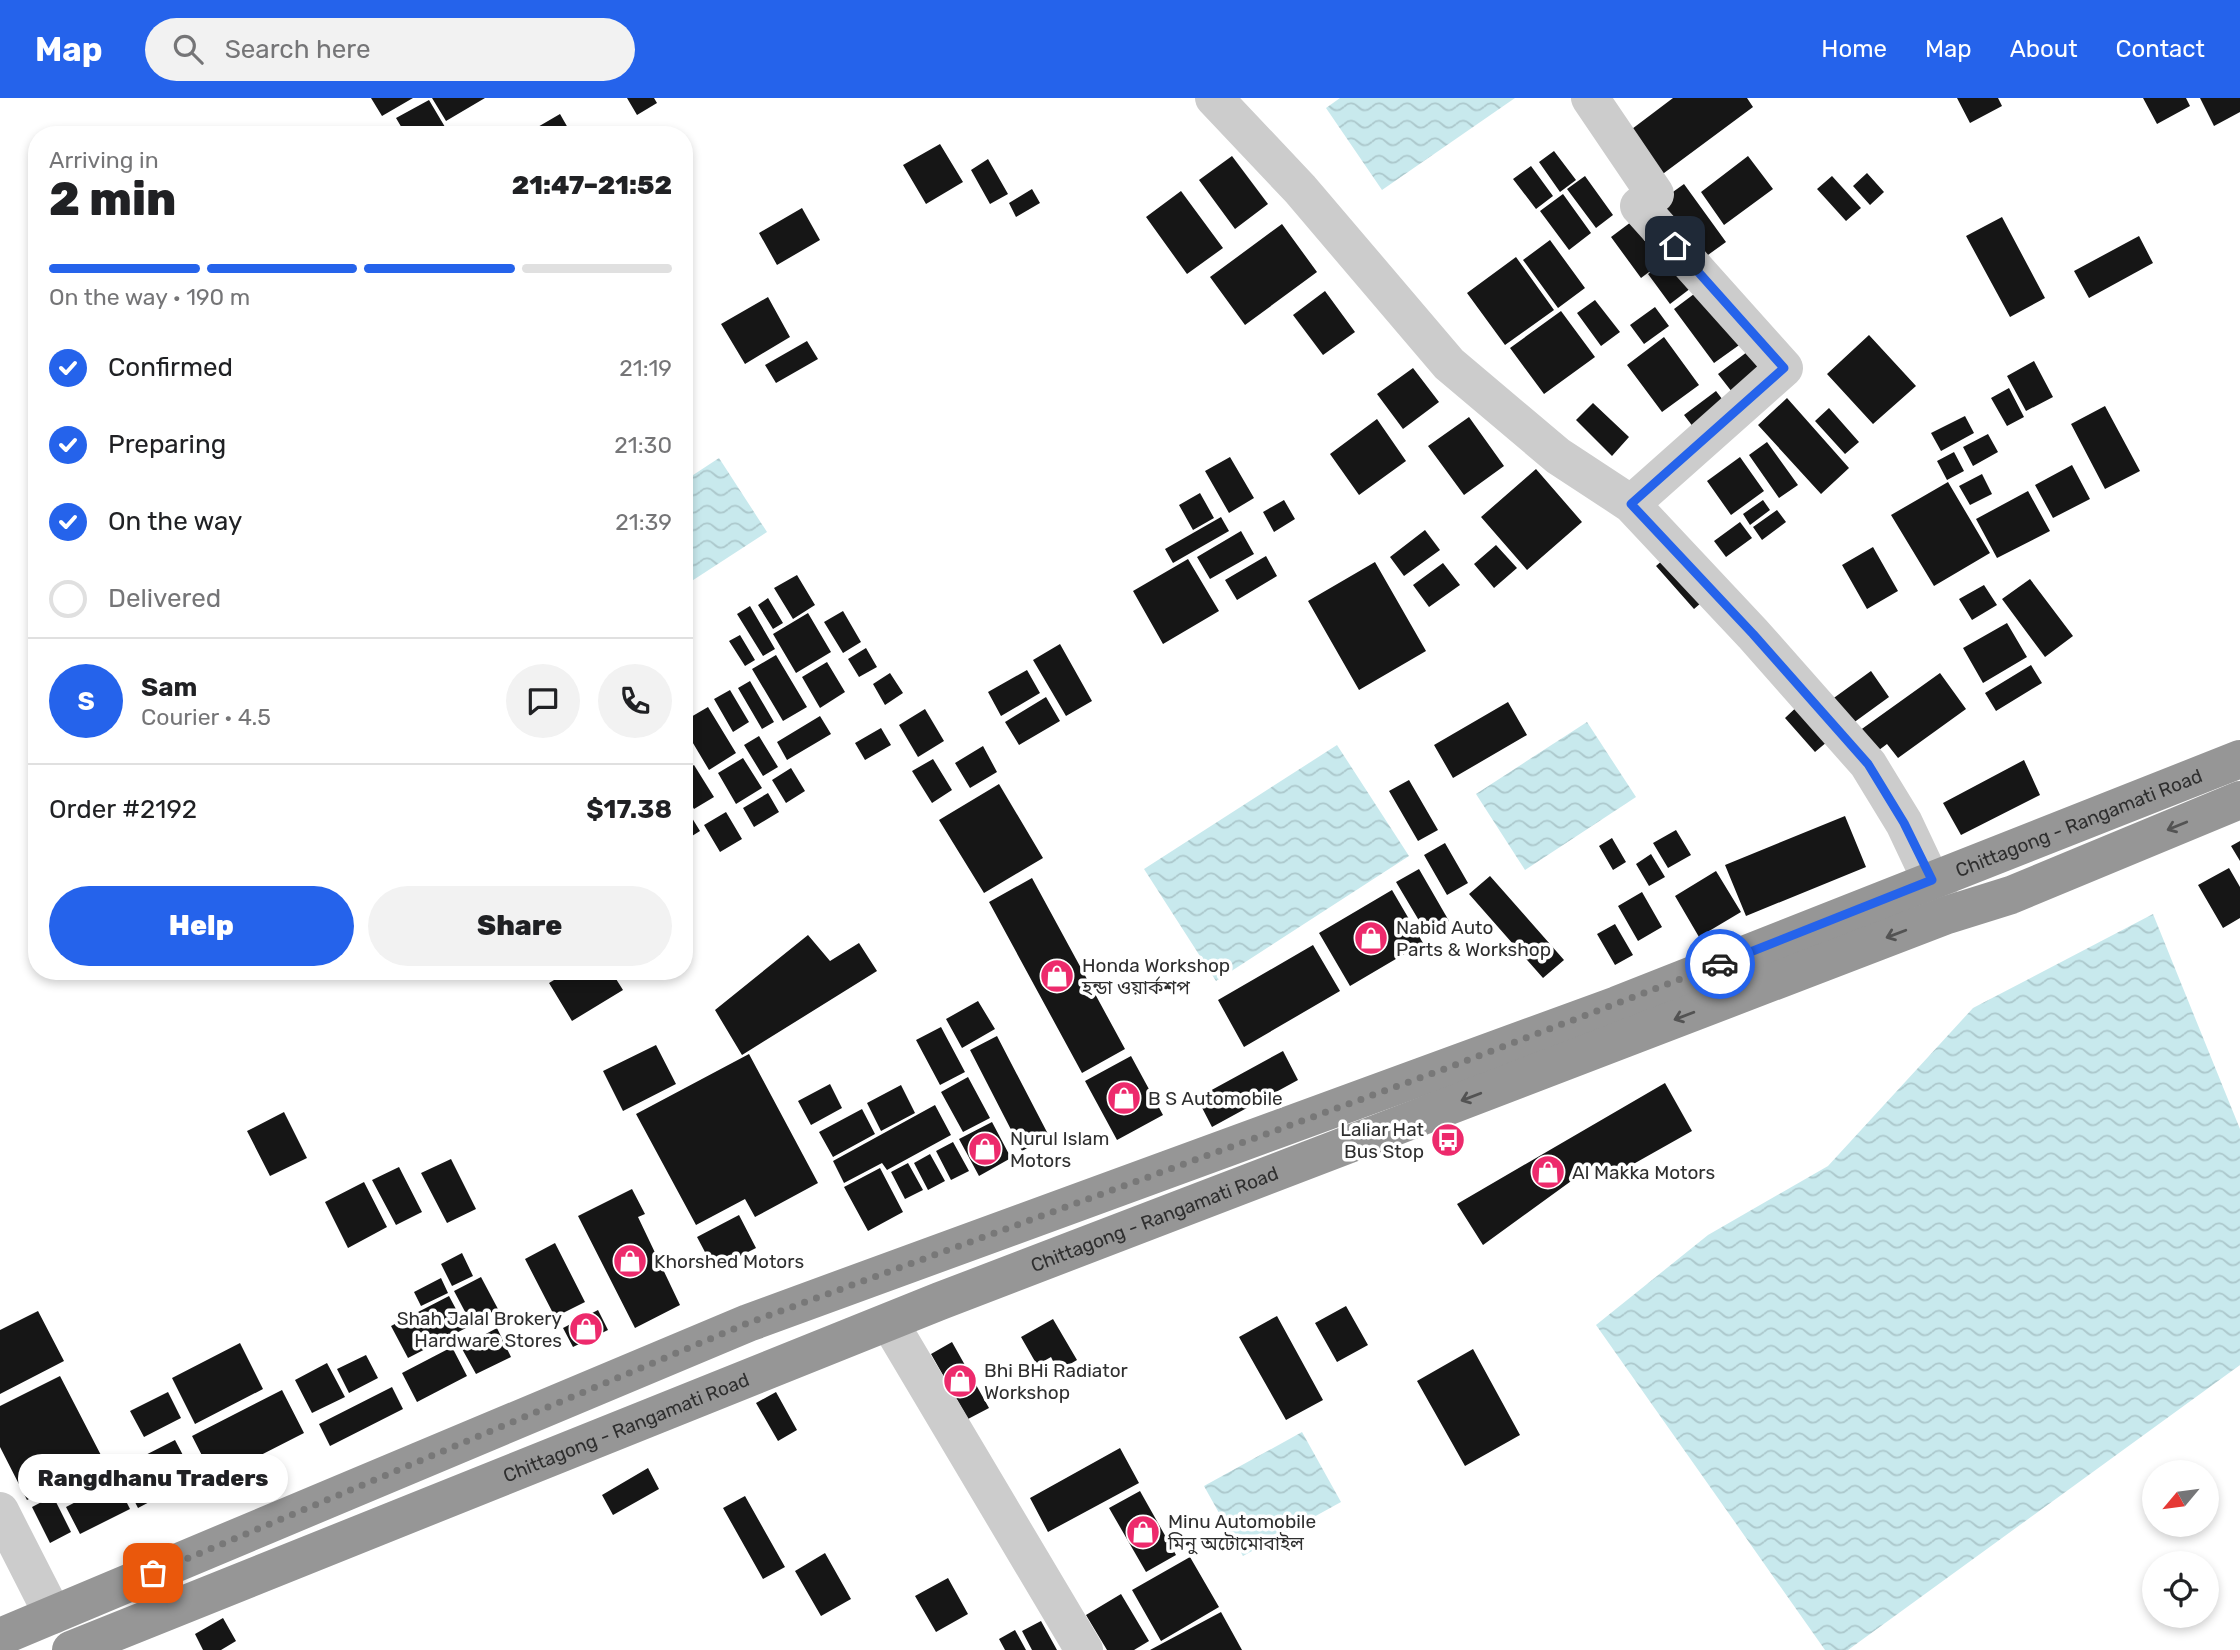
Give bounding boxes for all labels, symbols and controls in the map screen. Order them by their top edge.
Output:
search box [145,18,635,81]
text: Map [35,30,103,69]
icon: search [169,30,207,68]
text: Search here [225,34,370,65]
text: Home [1821,35,1887,63]
text: Map [1925,35,1972,63]
text: About [2010,35,2078,63]
text: Contact [2116,35,2205,63]
text: Arriving in [49,146,159,174]
text: 21:47–21:52 [512,170,672,201]
text: 2 min [49,172,176,227]
pin [1645,216,1705,276]
icon: home [1656,227,1694,265]
text: On the way · 190 m [49,283,250,311]
icon: check [49,349,87,387]
text: Confirmed [108,352,233,383]
text: 21:19 [619,354,672,382]
icon: check [49,426,87,464]
text: Preparing [108,429,226,460]
text: 21:30 [614,431,672,459]
icon: check [49,503,87,541]
text: On the way [108,506,242,537]
text: 21:39 [615,508,672,536]
text: Delivered [108,583,221,614]
button: chat [506,664,580,738]
button: phone [598,664,672,738]
text: Sam [141,672,197,703]
text: S [77,686,95,717]
text: Courier · 4.5 [141,703,271,731]
street label: Chittagong - Rangamati Road [1952,764,2205,882]
text: Order #2192 [49,794,197,825]
text: $17.38 [586,794,672,825]
one-way arrow [2167,821,2188,834]
button: Help [49,886,354,966]
button: Share [368,886,672,966]
place label: Nabid Auto Parts & Workshop [1396,916,1551,961]
shop icon: Nabid Auto Parts & Workshop [1352,919,1390,957]
courier [1685,929,1755,999]
one-way arrow [1886,929,1908,942]
icon: car [1701,945,1739,983]
place label: Honda Workshop হন্ডা ওয়ার্কশপ [1081,954,1230,999]
shop icon: Honda Workshop হন্ডা ওয়ার্কশপ [1038,957,1076,995]
one-way arrow [1673,1010,1695,1023]
shop icon: B S Automobile [1105,1079,1143,1117]
place label: B S Automobile [1148,1087,1283,1110]
one-way arrow [1461,1092,1483,1105]
place label: Laliar Hat Bus Stop [1340,1118,1425,1163]
bus stop icon: Laliar Hat Bus Stop [1429,1121,1467,1159]
place label: Nurul Islam Motors [1010,1127,1109,1172]
shop icon: Nurul Islam Motors [966,1130,1004,1168]
shop icon: Al Makka Motors [1529,1153,1567,1191]
street label: Chittagong - Rangamati Road [1027,1161,1281,1277]
place label: Al Makka Motors [1572,1161,1715,1184]
shop icon: Khorshed Motors [611,1242,649,1280]
place label: Khorshed Motors [654,1250,804,1273]
place label: Shah Jalal Brokery Hardware Stores [397,1307,562,1352]
shop icon: Shah Jalal Brokery Hardware Stores [567,1310,605,1348]
place label: Bhi BHi Radiator Workshop [984,1359,1129,1404]
shop icon: Bhi BHi Radiator Workshop [941,1362,979,1400]
street label: Chittagong - Rangamati Road [500,1367,752,1487]
callout: Rangdhanu Traders [18,1454,288,1503]
north arrow [2142,1460,2219,1536]
map controls [2142,1460,2219,1628]
text: Rangdhanu Traders [38,1464,268,1492]
place label: Minu Automobile মিনু অটোমোবাইল [1167,1510,1316,1555]
shop icon: Minu Automobile মিনু অটোমোবাইল [1124,1513,1162,1551]
pin [123,1543,183,1603]
button: locate [2142,1551,2219,1628]
icon: bag [134,1554,172,1592]

